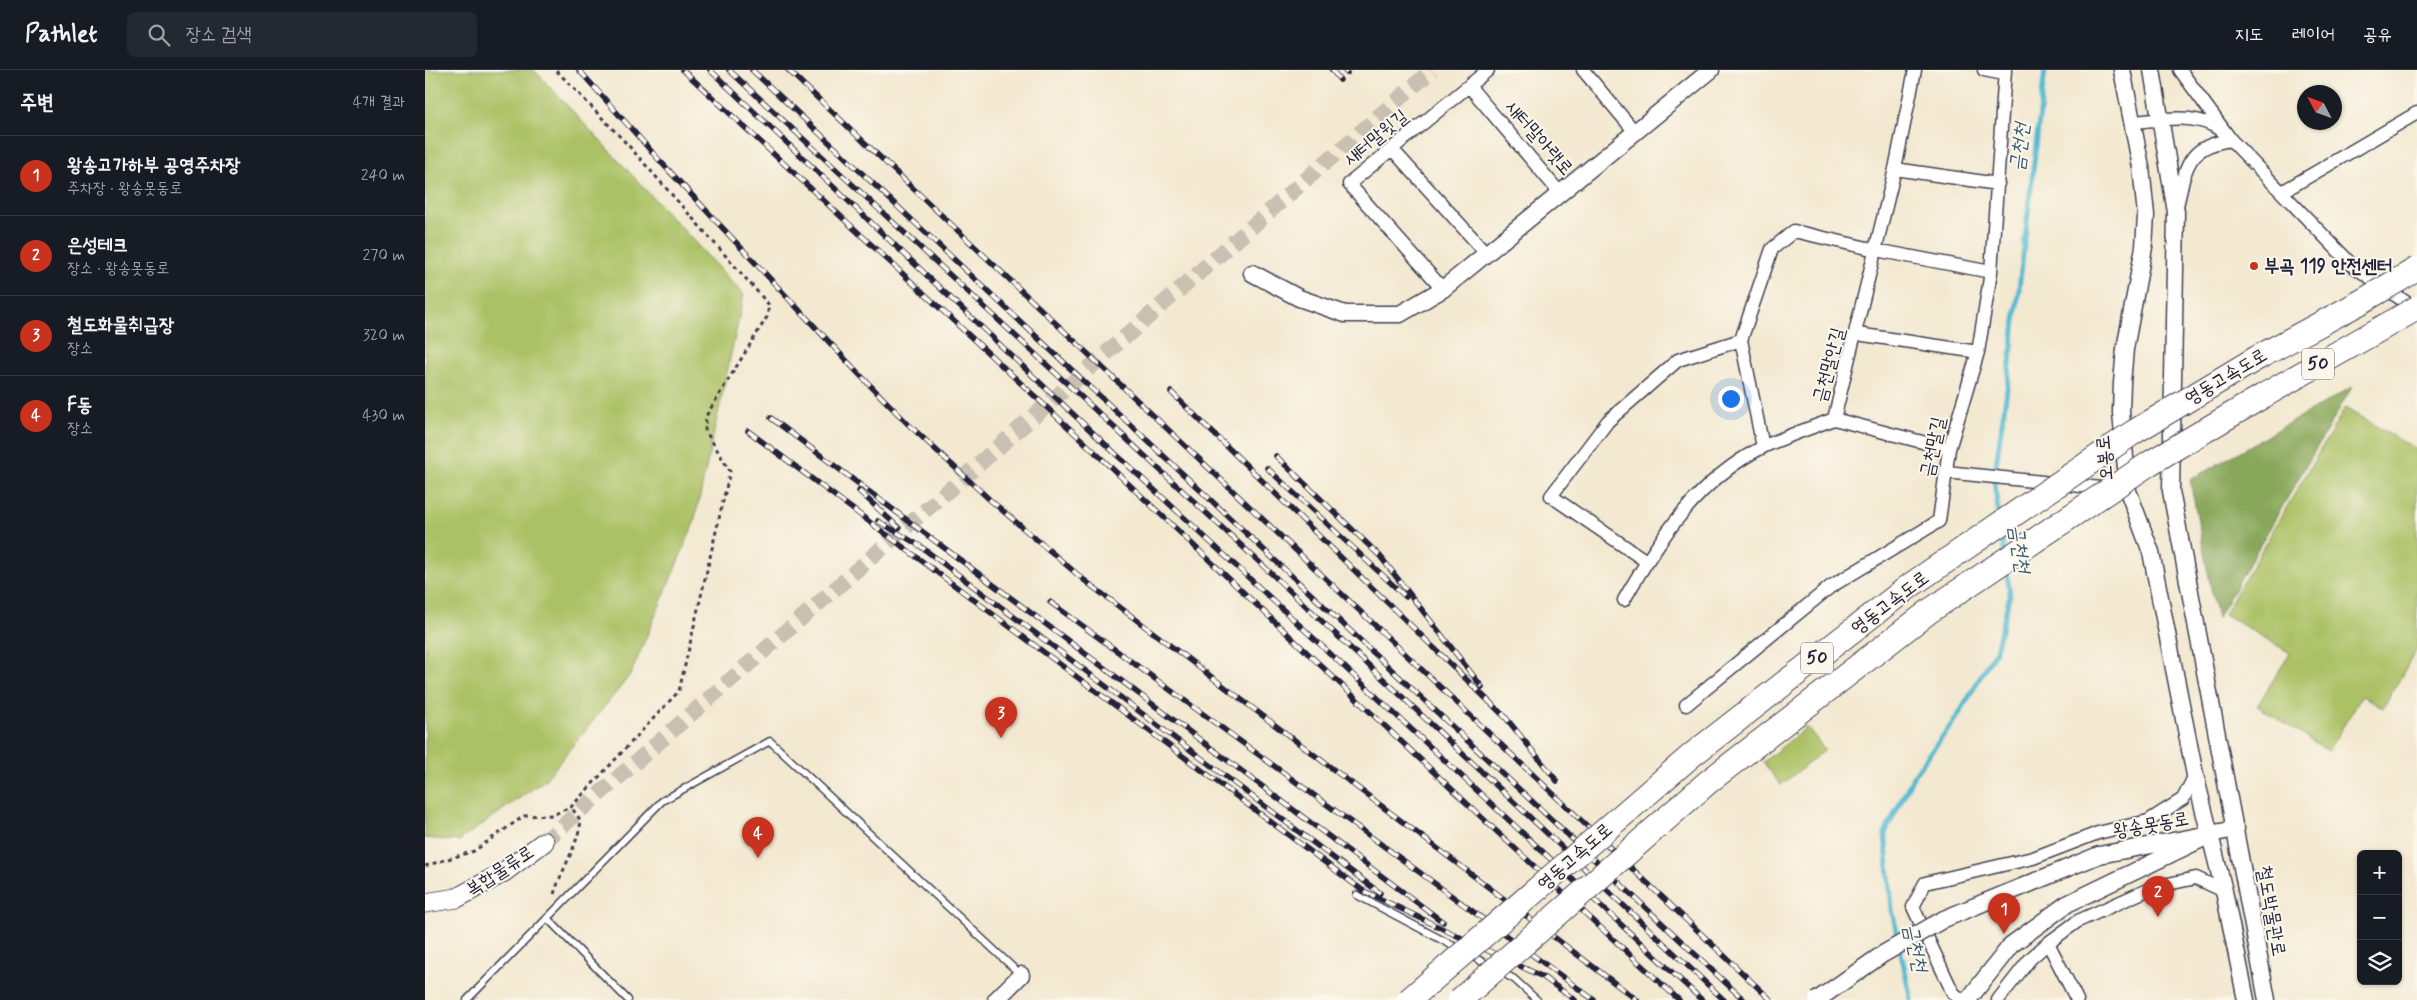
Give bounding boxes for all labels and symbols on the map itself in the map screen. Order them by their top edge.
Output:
north arrow [2297,85,2342,130]
street label: 새터말아랫로 [1499,95,1579,181]
street label: 새터말윗길 [1338,104,1414,172]
water label: 금천천 [2004,120,2037,173]
place label: 부곡 119 안전센터 [2264,254,2392,279]
marker: 부곡 119 안전센터 [2248,260,2260,272]
street label: 금천말안길 [1807,325,1851,405]
street label: 영동고속도로 [2180,343,2272,411]
road number: 50 [2302,348,2334,380]
your location [1718,386,1744,412]
street label: 금천말길 [1914,414,1952,480]
street label: 오봉로 [2091,434,2119,482]
water label: 금천천 [2002,523,2036,577]
street label: 영동고속도로 [1846,565,1934,641]
road number: 50 [1801,642,1833,674]
pin: 3 [985,697,1017,738]
street label: 왕송못동로 [2111,806,2191,844]
pin: 4 [742,817,774,858]
street label: 영동고속도로 [1532,817,1618,897]
street label: 복합물류로 [461,840,539,902]
street label: 철도박물관로 [2251,864,2291,958]
pin: 2 [2142,876,2174,917]
pin: 1 [1988,893,2020,934]
water label: 금천천 [1897,922,1934,976]

